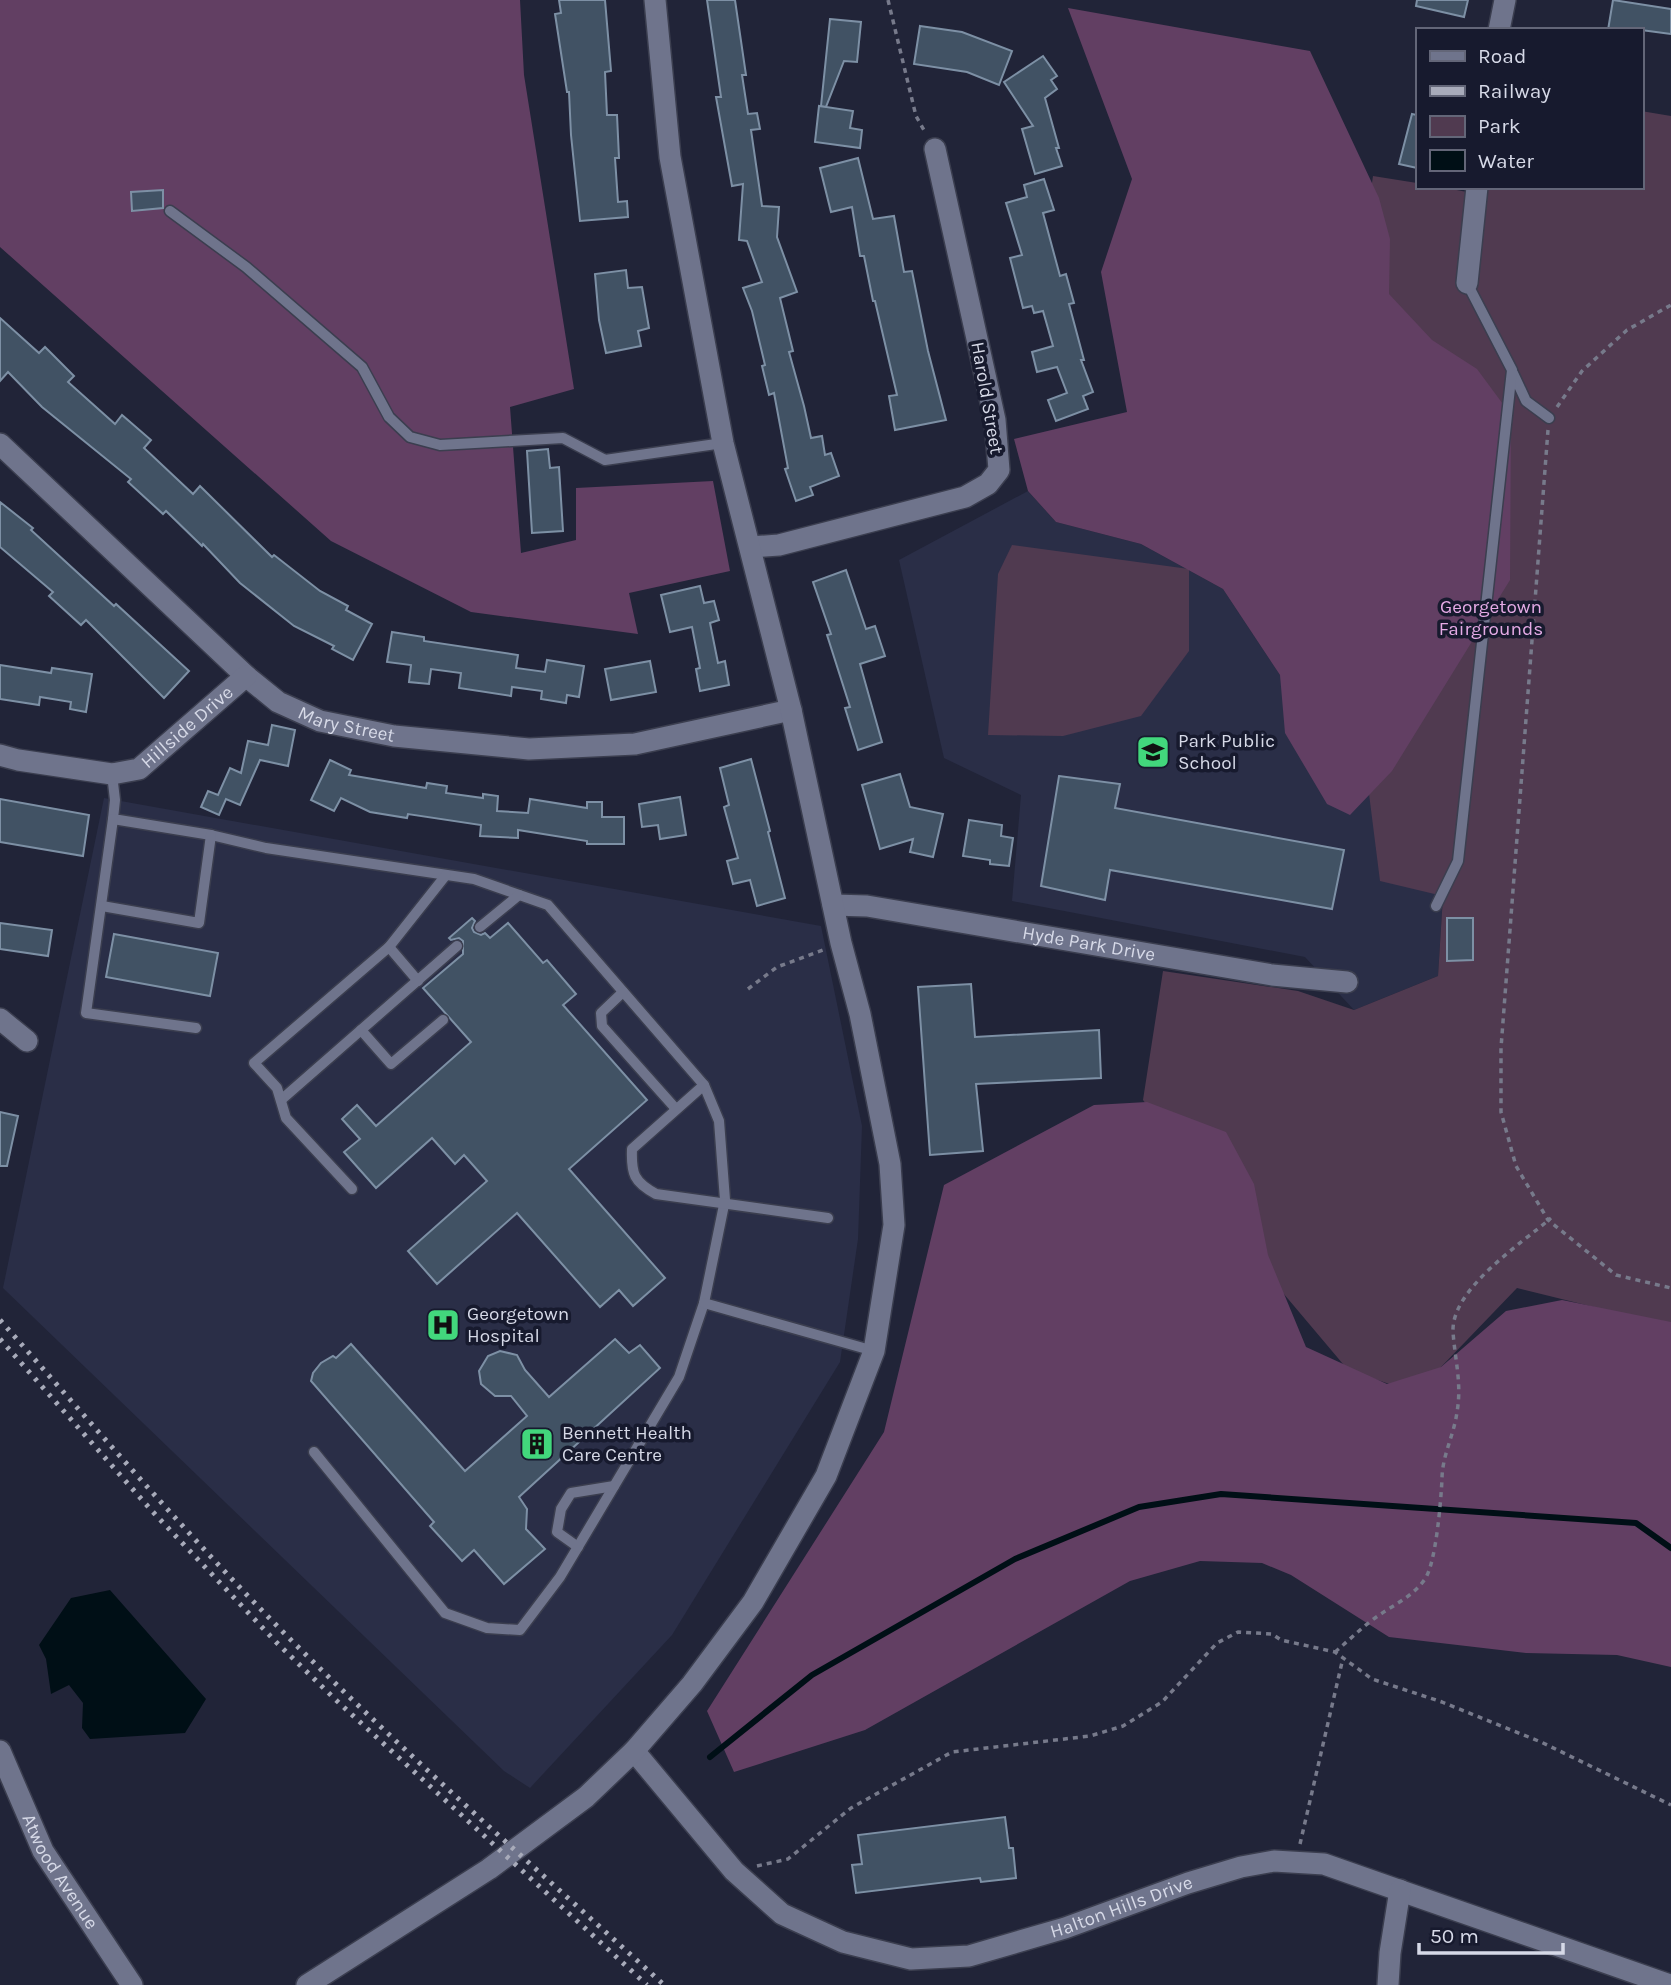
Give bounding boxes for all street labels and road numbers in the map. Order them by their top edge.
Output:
street label: Harold Street [966,340,1008,456]
street label: Hillside Drive [137,681,238,773]
street label: Mary Street [295,702,397,747]
street label: Hyde Park Drive [1021,922,1157,966]
street label: Atwood Avenue [17,1811,103,1933]
street label: Halton Hills Drive [1048,1871,1196,1943]

